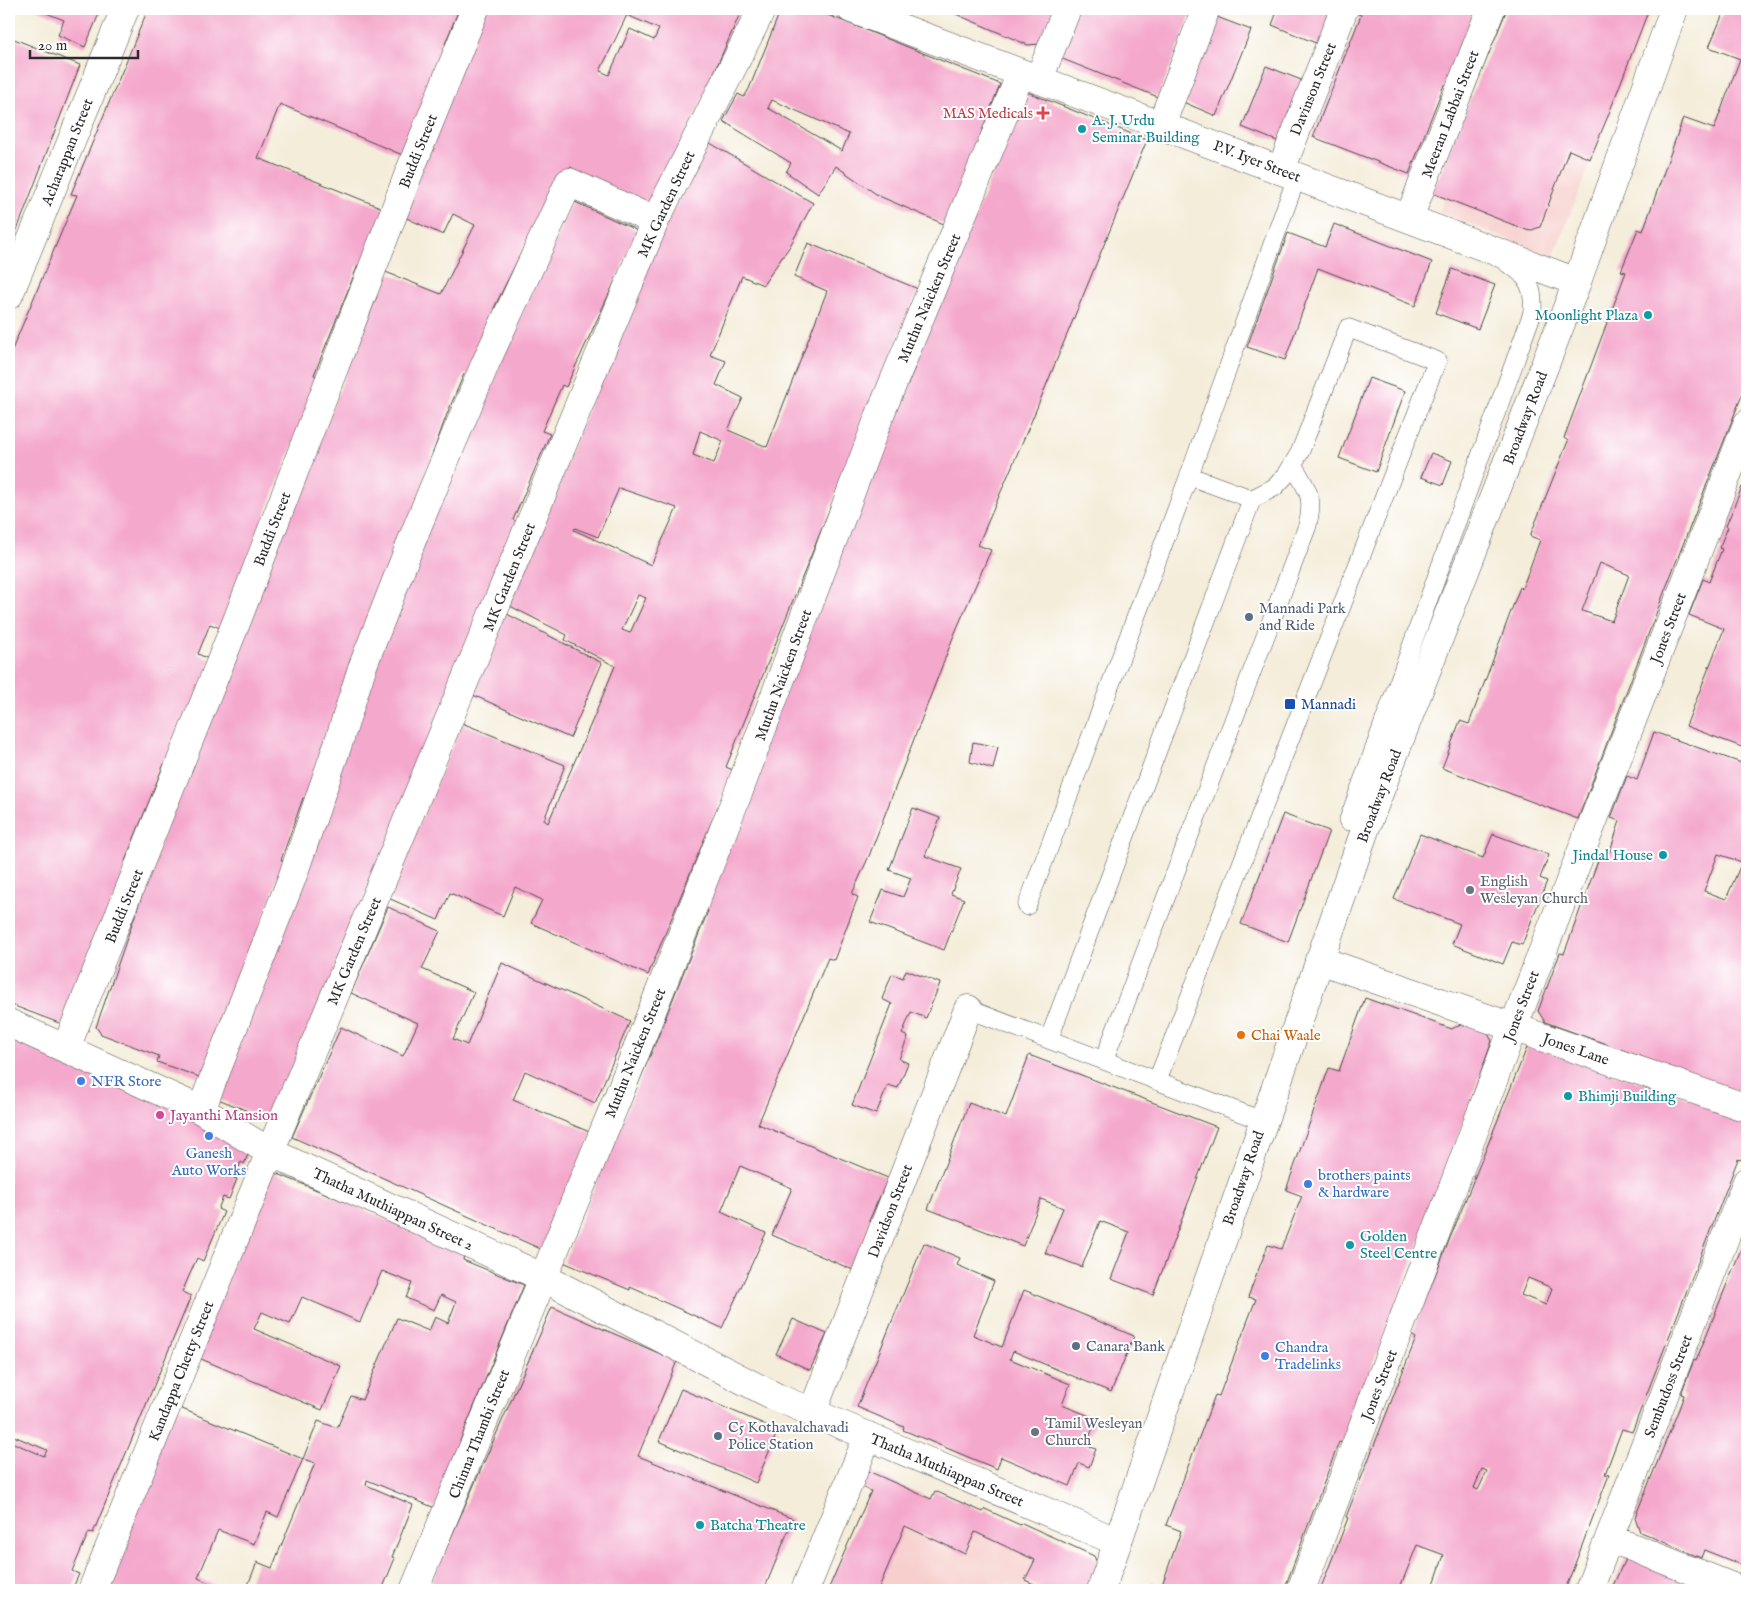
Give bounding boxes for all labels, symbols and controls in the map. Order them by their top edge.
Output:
scale bar [30,28,138,60]
text: 20 m [38,36,68,55]
street label: Davinson Street [1286,40,1341,139]
street label: Meeran Labbai Street [1417,48,1484,181]
street label: Acharappan Street [37,96,98,210]
place label: MAS Medicals [943,104,1033,123]
marker: MAS Medicals [1037,107,1049,119]
street label: Buddi Street [395,111,442,191]
place label: A. J. Urdu Seminar Building [1091,111,1200,147]
marker: A. J. Urdu Seminar Building [1076,123,1088,135]
street label: P.V. Iyer Street [1210,136,1303,187]
street label: MK Garden Street [633,148,699,261]
street label: Muthu Naicken Street [894,231,965,366]
place label: Moonlight Plaza [1535,306,1639,325]
marker: Moonlight Plaza [1642,309,1654,321]
street label: Broadway Road [1499,368,1552,468]
street label: Buddi Street [250,489,295,569]
street label: MK Garden Street [479,520,540,634]
street label: Jones Street [1646,590,1691,668]
place label: Mannadi Park and Ride [1259,599,1347,635]
street label: Muthu Naicken Street [751,607,816,744]
marker: Mannadi Park and Ride [1243,611,1255,623]
place label: Mannadi [1301,695,1356,714]
marker: Mannadi [1283,697,1297,711]
street label: Broadway Road [1353,746,1406,846]
place label: Jindal House [1571,846,1653,865]
marker: Jindal House [1657,849,1669,861]
street label: Buddi Street [101,866,148,946]
place label: English Wesleyan Church [1480,872,1588,908]
marker: English Wesleyan Church [1464,884,1476,896]
street label: MK Garden Street [323,894,386,1008]
street label: Jones Street [1499,968,1544,1046]
street label: Muthu Naicken Street [601,985,670,1121]
place label: Chai Waale [1251,1026,1321,1045]
marker: Chai Waale [1235,1029,1247,1041]
street label: Jones Lane [1538,1029,1612,1070]
place label: NFR Store [91,1072,161,1091]
marker: NFR Store [75,1075,87,1087]
place label: Bhimji Building [1578,1087,1677,1106]
marker: Bhimji Building [1562,1090,1574,1102]
place label: Jayanthi Mansion [168,1106,278,1125]
marker: Jayanthi Mansion [154,1109,166,1121]
street label: Broadway Road [1218,1128,1269,1228]
marker: Ganesh Auto Works [203,1130,215,1142]
place label: Ganesh Auto Works [171,1144,246,1180]
street label: Davidson Street [864,1162,917,1261]
street label: Thatha Muthiappan Street 2 [309,1164,476,1255]
place label: brothers paints & hardware [1318,1166,1411,1202]
marker: brothers paints & hardware [1302,1178,1314,1190]
place label: Golden Steel Centre [1360,1227,1437,1263]
marker: Golden Steel Centre [1344,1239,1356,1251]
street label: Kandappa Chetty Street [145,1298,218,1444]
street label: Sembudoss Street [1640,1332,1697,1440]
place label: Canara Bank [1086,1337,1166,1356]
place label: Chandra Tradelinks [1275,1338,1341,1374]
marker: Canara Bank [1070,1340,1082,1352]
street label: Jones Street [1357,1347,1402,1425]
marker: Chandra Tradelinks [1259,1350,1271,1362]
street label: Chinna Thambi Street [445,1367,514,1502]
place label: Tamil Wesleyan Church [1045,1414,1143,1450]
place label: C5 Kothavalchavadi Police Station [728,1418,849,1454]
marker: Tamil Wesleyan Church [1029,1426,1041,1438]
street label: Thatha Muthiappan Street [867,1429,1026,1511]
marker: C5 Kothavalchavadi Police Station [712,1430,724,1442]
place label: Batcha Theatre [710,1516,806,1535]
marker: Batcha Theatre [694,1519,706,1531]

